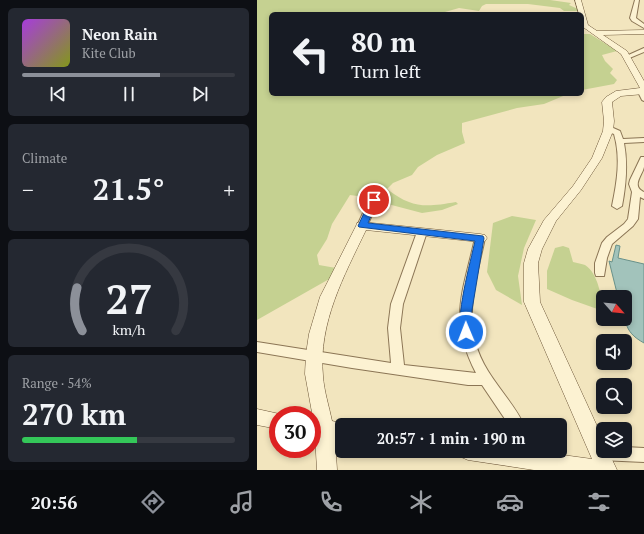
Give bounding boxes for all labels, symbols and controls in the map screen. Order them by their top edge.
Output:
text: 80 m [351,23,416,60]
text: Neon Rain [82,24,158,44]
icon: left [285,28,337,80]
text: Kite Club [82,44,136,62]
text: Turn left [351,59,421,83]
icon: previous [47,83,69,105]
icon: pause [118,83,140,105]
icon: next [189,83,211,105]
text: Climate [22,149,67,167]
text: 21.5° [92,169,165,209]
text: − [22,175,34,204]
text: + [223,175,235,204]
pin [357,183,391,217]
icon: arrive [363,189,385,211]
text: 27 [105,271,152,326]
north arrow [596,290,632,326]
map controls [596,290,632,458]
position arrow [445,311,487,353]
text: km/h [112,319,146,338]
button: sound [596,334,632,370]
text: Range · 54% [22,374,92,392]
button: search [596,378,632,414]
text: 270 km [22,394,126,434]
speed limit sign: 30 [269,406,321,458]
button: layers [596,422,632,458]
text: 20:57 · 1 min · 190 m [377,428,525,448]
icon: directions [139,488,167,516]
icon: music [228,488,256,516]
icon: phone [317,488,345,516]
icon: climate [407,488,435,516]
icon: car [496,488,524,516]
icon: filters [585,488,613,516]
text: 20:56 [31,490,78,514]

